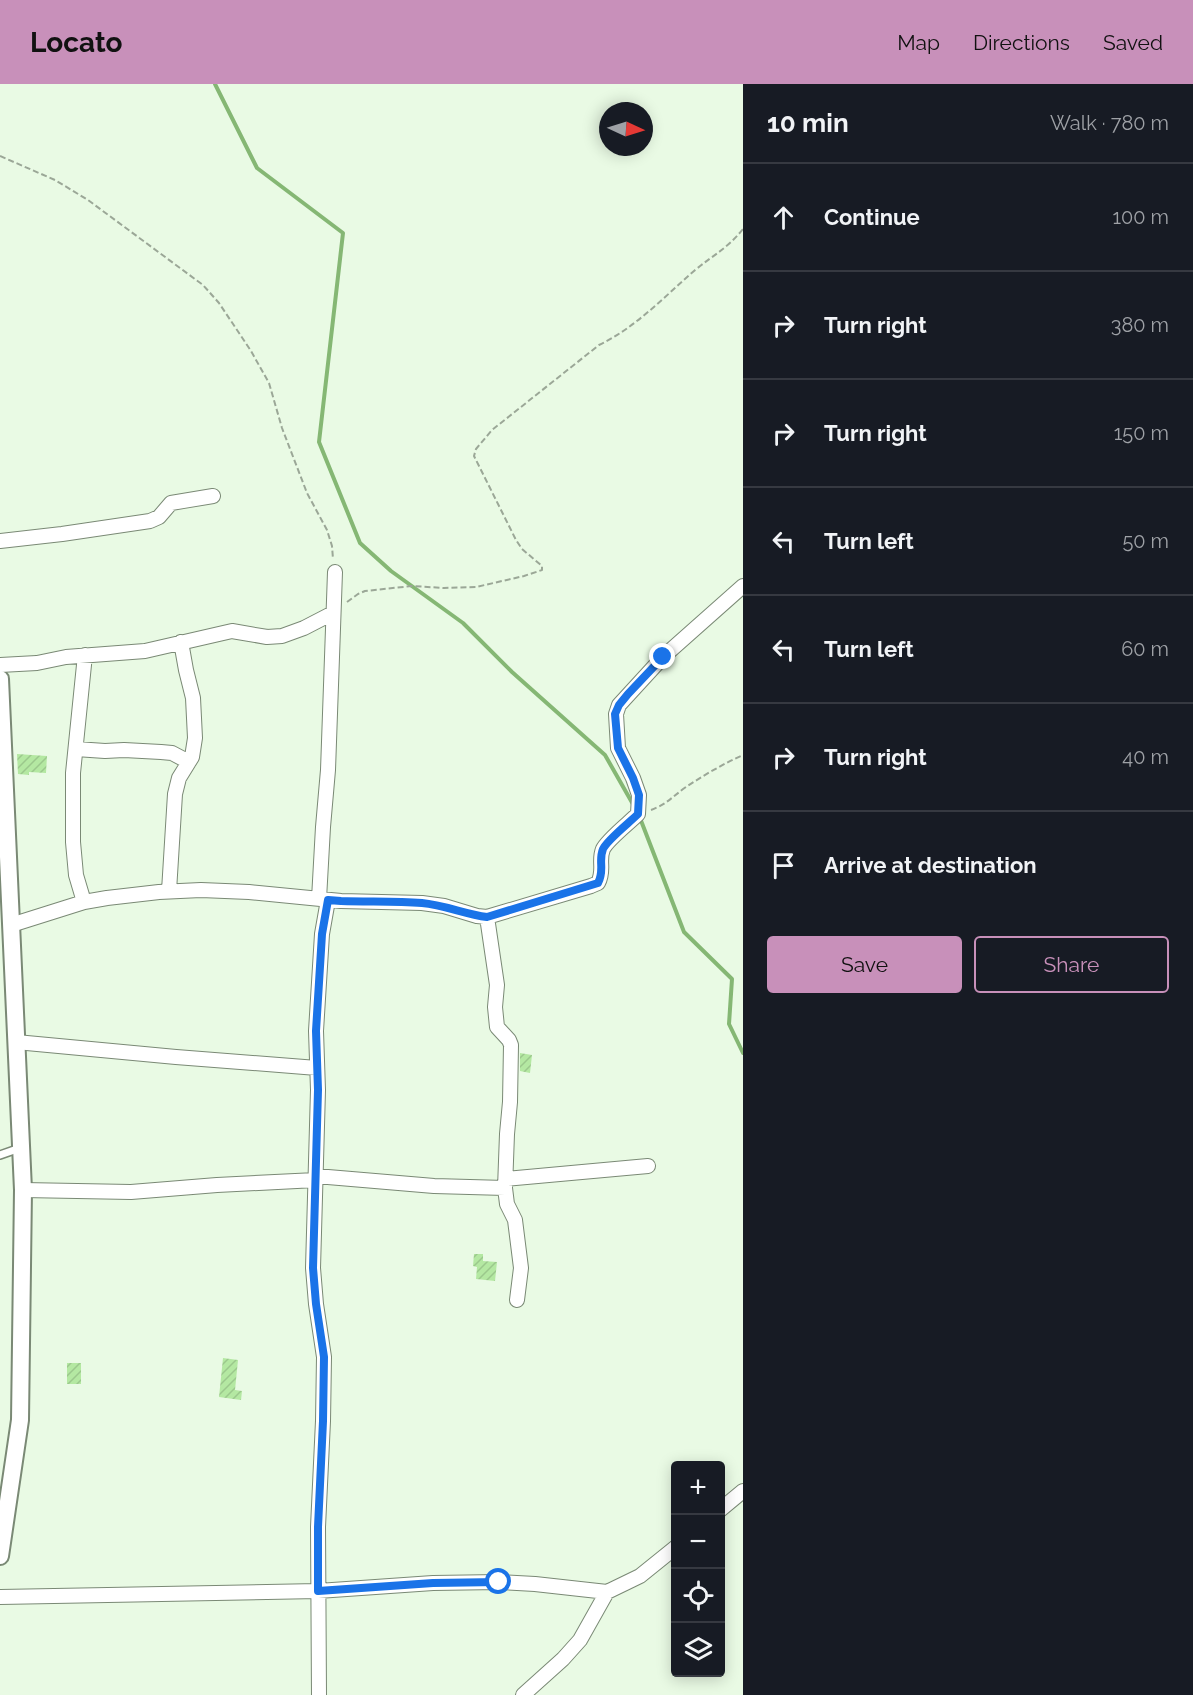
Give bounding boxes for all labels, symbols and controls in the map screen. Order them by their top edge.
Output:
text: Locato [30,26,122,59]
text: Map [897,30,940,55]
text: Directions [973,30,1070,55]
text: Saved [1103,30,1163,55]
north arrow [599,102,653,156]
text: 10 min [767,108,849,138]
text: Walk · 780 m [1050,111,1169,135]
icon: ahead [767,201,800,234]
text: Continue [824,204,920,230]
text: 100 m [1112,205,1169,229]
icon: right [767,309,800,342]
text: Turn right [824,312,927,338]
text: 380 m [1111,313,1169,337]
icon: right [767,417,800,450]
text: Turn right [824,420,927,446]
text: 150 m [1114,421,1169,445]
icon: left [767,525,800,558]
text: Turn left [824,528,914,554]
text: 50 m [1122,529,1169,553]
icon: left [767,633,800,666]
text: Turn left [824,636,914,662]
text: 60 m [1121,637,1169,661]
route end [649,643,675,669]
icon: right [767,741,800,774]
text: Turn right [824,744,927,770]
text: 40 m [1122,745,1169,769]
icon: arrive [767,849,800,882]
text: Arrive at destination [824,852,1037,878]
button: Save [767,936,962,993]
button: Share [974,936,1169,993]
map controls [671,1461,725,1677]
button: + [671,1461,725,1515]
button: − [671,1515,725,1569]
route start [485,1568,511,1594]
button: locate [671,1569,725,1623]
button: layers [671,1623,725,1677]

